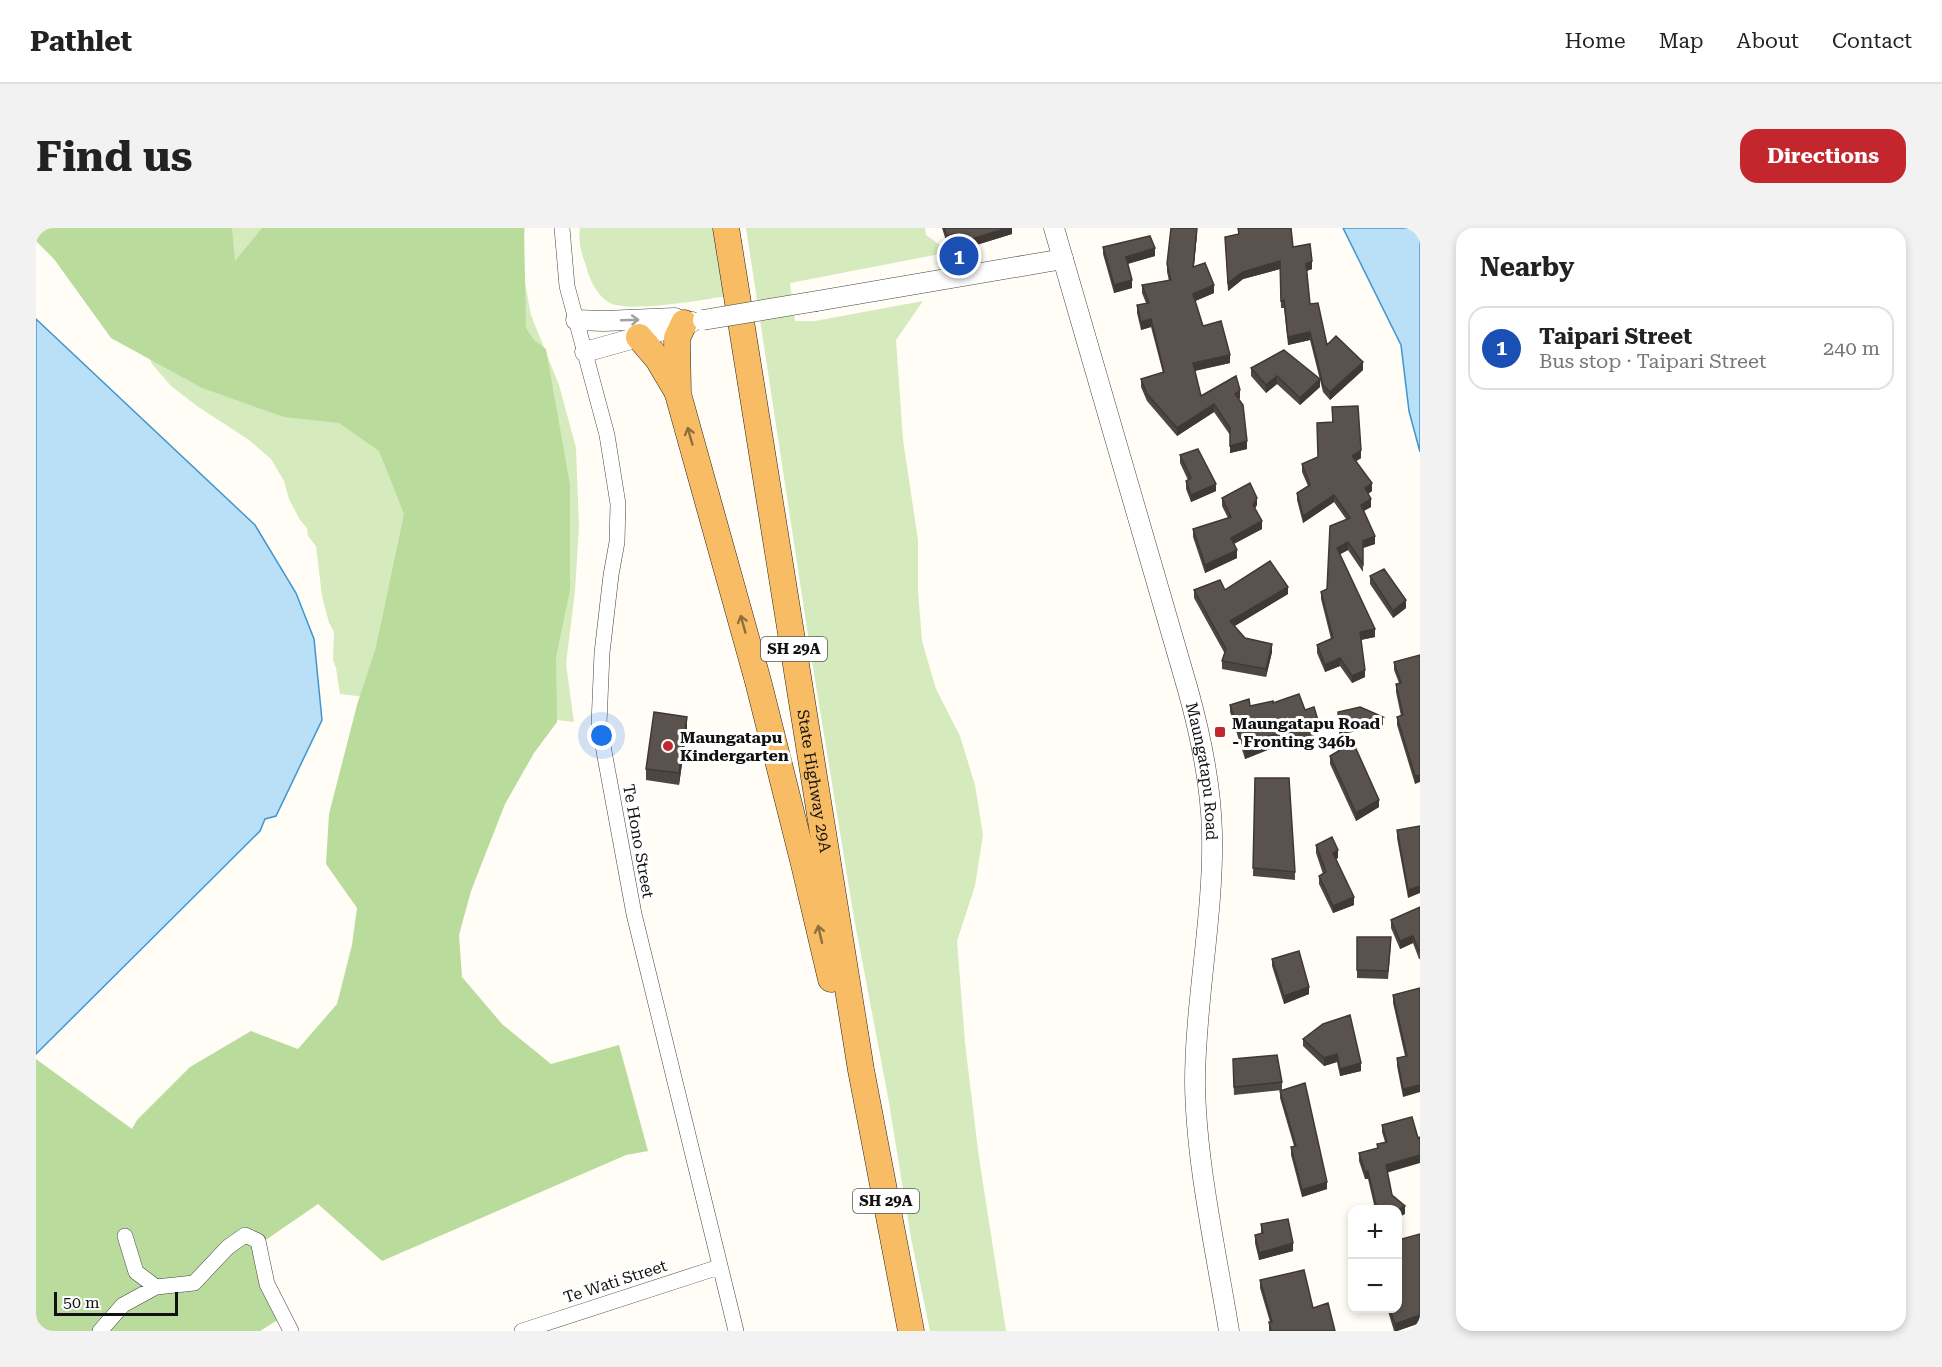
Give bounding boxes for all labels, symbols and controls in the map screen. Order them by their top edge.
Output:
text: Pathlet [30,25,132,58]
text: Home [1565,29,1626,53]
text: Map [1659,29,1704,53]
text: About [1737,29,1799,53]
text: Contact [1832,29,1912,53]
button: Directions [1740,129,1906,183]
text: Find us [36,132,193,181]
pin: 1 [940,234,978,279]
text: Nearby [1480,252,1574,282]
one-way arrow [620,314,640,326]
text: Taipari Street [1539,324,1692,349]
text: 1 [1496,336,1507,360]
text: 240 m [1823,336,1880,360]
text: Bus stop · Taipari Street [1539,349,1767,373]
one-way arrow [684,427,695,446]
one-way arrow [736,615,748,634]
road number: SH 29A [761,637,827,661]
street label: Maungatapu Road [1182,700,1221,841]
street label: State Highway 29A [793,708,835,855]
place label: Maungatapu Road - Fronting 346b [1232,714,1381,751]
your location [587,721,616,750]
marker: Maungatapu Road - Fronting 346b [1213,725,1227,739]
place label: Maungatapu Kindergarten [680,728,789,765]
marker: Maungatapu Kindergarten [661,739,675,753]
street label: Te Hono Street [619,783,658,900]
one-way arrow [814,925,826,944]
road number: SH 29A [853,1189,919,1213]
map controls [1348,1205,1402,1313]
button: + [1348,1205,1402,1259]
street label: Te Wati Street [561,1256,669,1307]
button: − [1348,1259,1402,1313]
scale bar [54,1289,178,1316]
text: 50 m [63,1293,100,1312]

